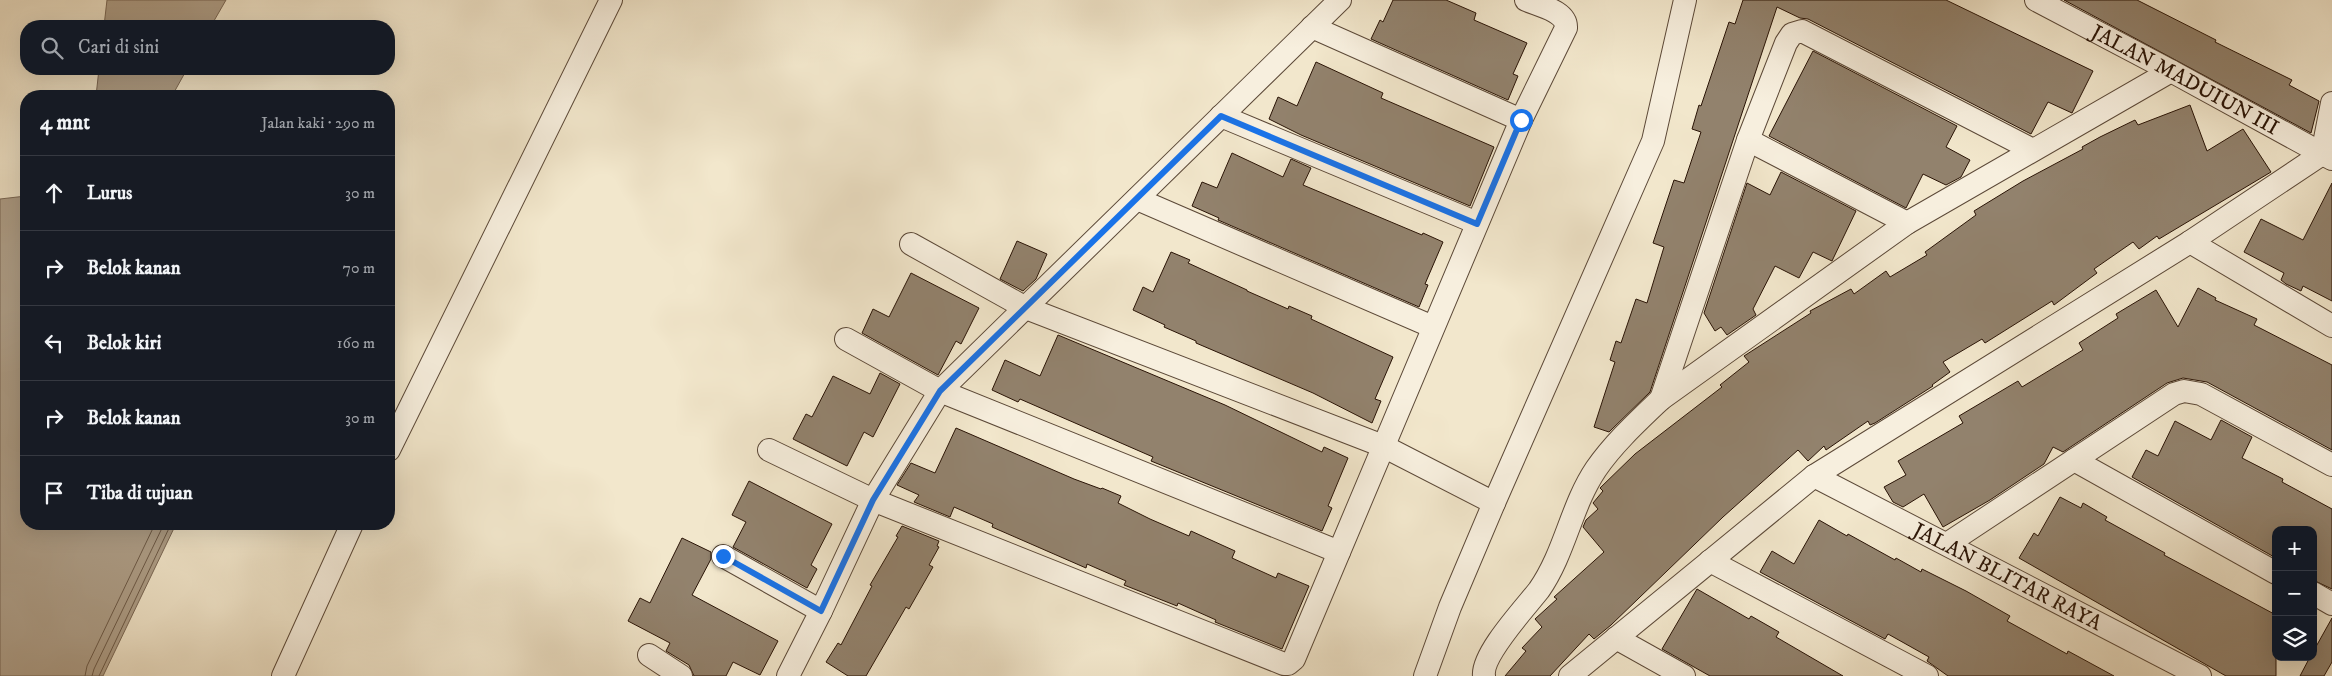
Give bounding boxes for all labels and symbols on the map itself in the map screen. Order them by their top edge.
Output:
street label: JALAN MADUIUN III [2085,18,2283,141]
route start [1510,109,1533,132]
street label: JALAN BLITAR RAYA [1906,517,2107,637]
route end [712,545,735,568]

